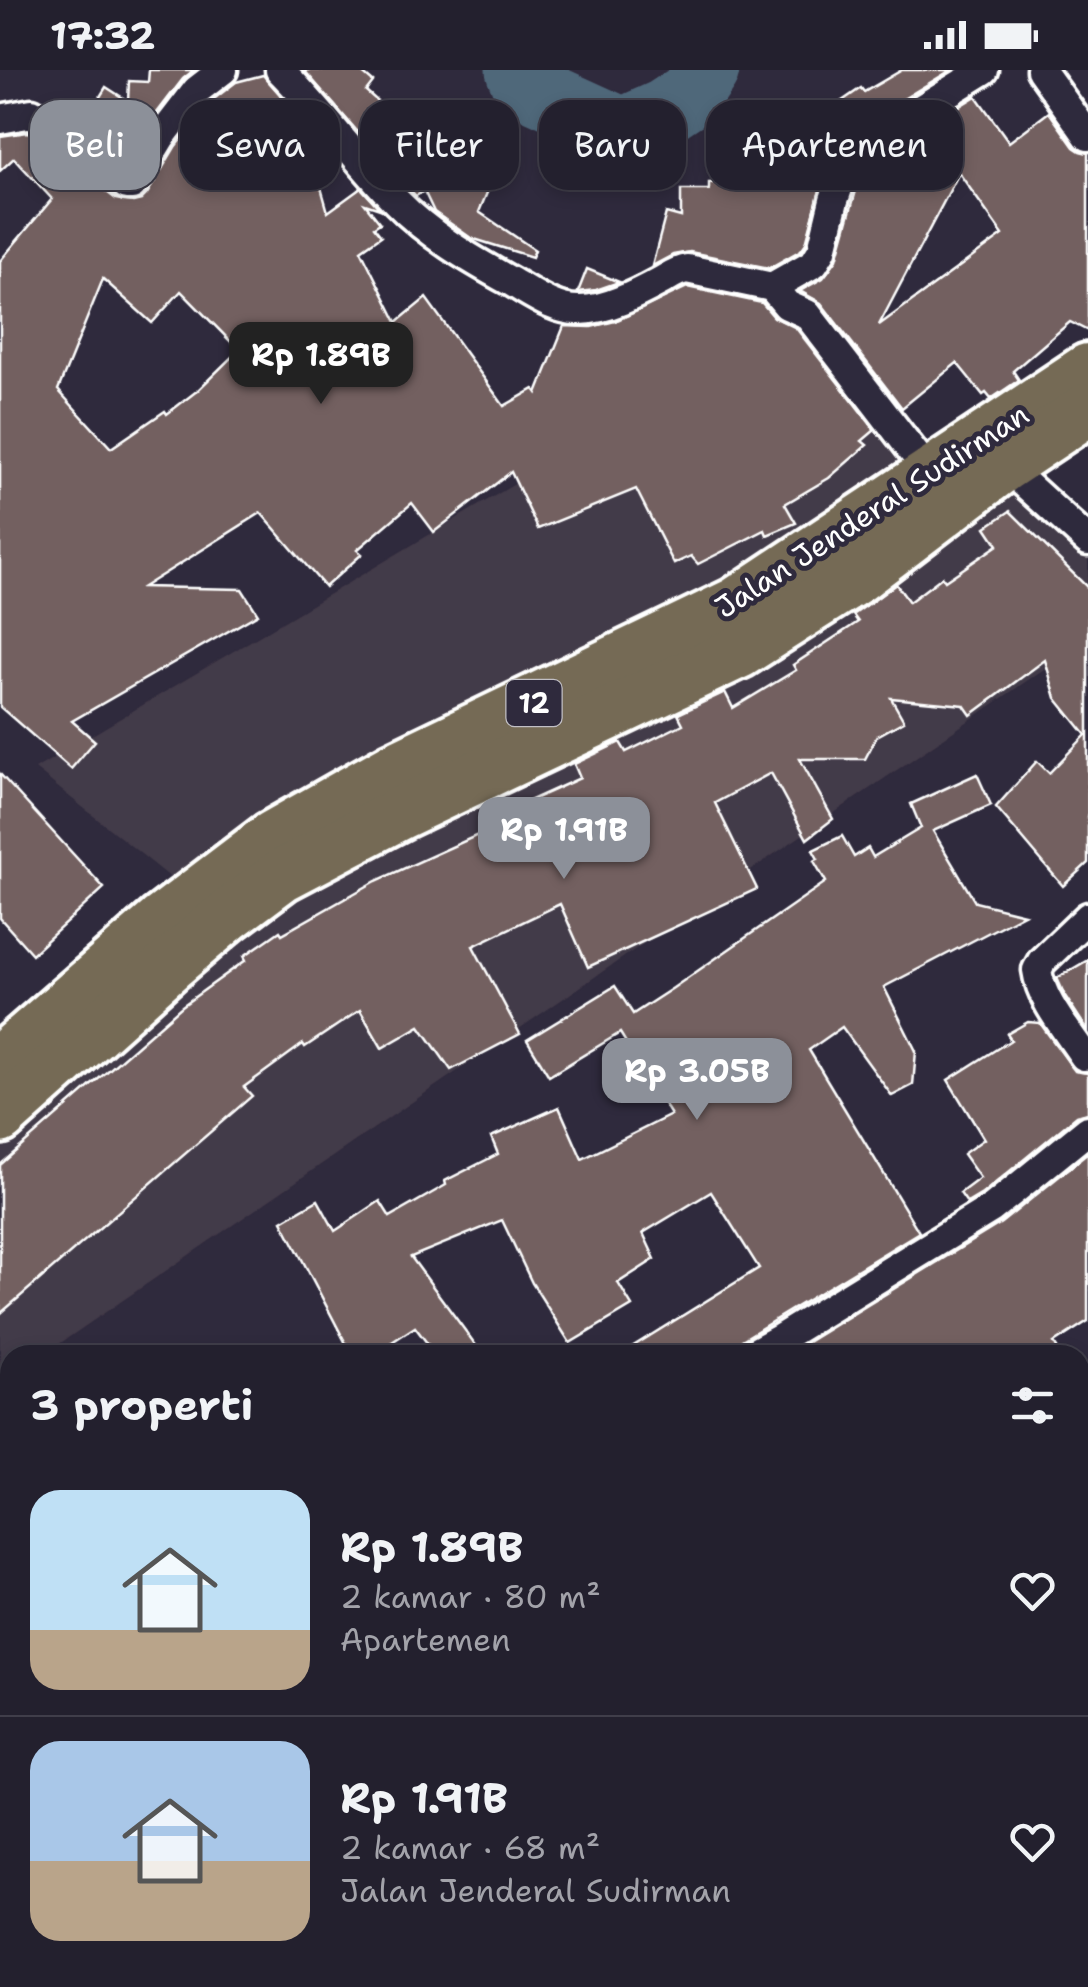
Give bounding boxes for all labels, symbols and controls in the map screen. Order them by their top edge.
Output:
text: 17:32 [50,10,155,61]
chip: Beli [30,100,160,190]
chip: Sewa [180,100,340,190]
chip: Filter [360,100,519,190]
chip: Baru [539,100,686,190]
chip: Apartemen [706,100,963,190]
pin: Rp 1.89B [218,322,424,407]
text: Rp 1.89B [251,333,391,376]
street label: Jalan Jenderal Sudirman [707,394,1037,628]
road number: 12 [506,680,562,726]
pin: Rp 1.91B [461,797,667,882]
text: Rp 1.91B [500,808,628,851]
pin: Rp 3.05B [594,1038,800,1123]
text: Rp 3.05B [624,1049,770,1092]
text: 3 properti [30,1377,253,1433]
icon: filters [1005,1378,1060,1433]
text: Rp 1.89B [340,1519,524,1575]
icon: home [110,1530,230,1650]
icon: heart [1005,1563,1060,1618]
text: 2 kamar · 80 m² [340,1575,601,1618]
text: Apartemen [340,1618,511,1661]
text: Rp 1.91B [340,1770,508,1826]
icon: home [110,1781,230,1901]
icon: heart [1005,1814,1060,1869]
text: 2 kamar · 68 m² [340,1826,600,1869]
text: Jalan Jenderal Sudirman [340,1869,731,1912]

